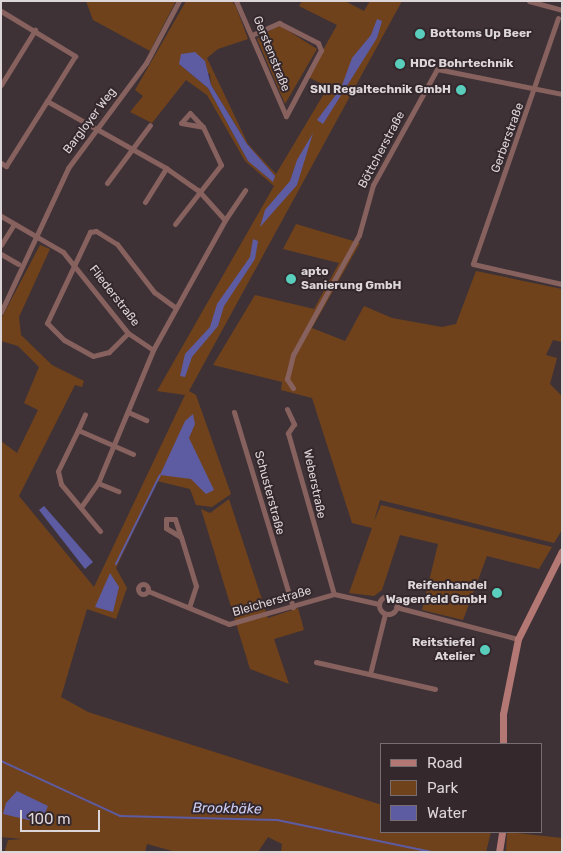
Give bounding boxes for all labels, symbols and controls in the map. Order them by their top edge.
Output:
street label: Gerstenstraße [249,14,293,94]
place label: Bottoms Up Beer [430,27,531,41]
marker: Bottoms Up Beer [414,28,426,40]
place label: HDC Bohrtechnik [410,57,513,71]
marker: HDC Bohrtechnik [394,58,406,70]
place label: SNI Regaltechnik GmbH [310,83,451,97]
marker: SNI Regaltechnik GmbH [455,84,467,96]
street label: Bargloyer Weg [60,85,120,157]
street label: Gerberstraße [489,101,527,175]
street label: Böttcherstraße [356,109,408,191]
street label: Fliederstraße [86,263,142,329]
place label: apto Sanierung GmbH [301,265,401,293]
marker: apto Sanierung GmbH [285,273,297,285]
street label: Weberstraße [300,448,328,520]
street label: Schusterstraße [251,449,287,537]
place label: Reifenhandel Wagenfeld GmbH [386,579,487,607]
street label: Bleicherstraße [231,584,313,620]
marker: Reifenhandel Wagenfeld GmbH [491,587,503,599]
place label: Reitstiefel Atelier [412,636,475,664]
marker: Reitstiefel Atelier [479,644,491,656]
legend [380,743,543,833]
text: Road [427,754,463,772]
text: Park [427,779,458,797]
scale bar [22,800,102,832]
water label: Brookbäke [192,800,262,818]
text: Water [427,804,467,822]
text: 100 m [28,810,70,828]

